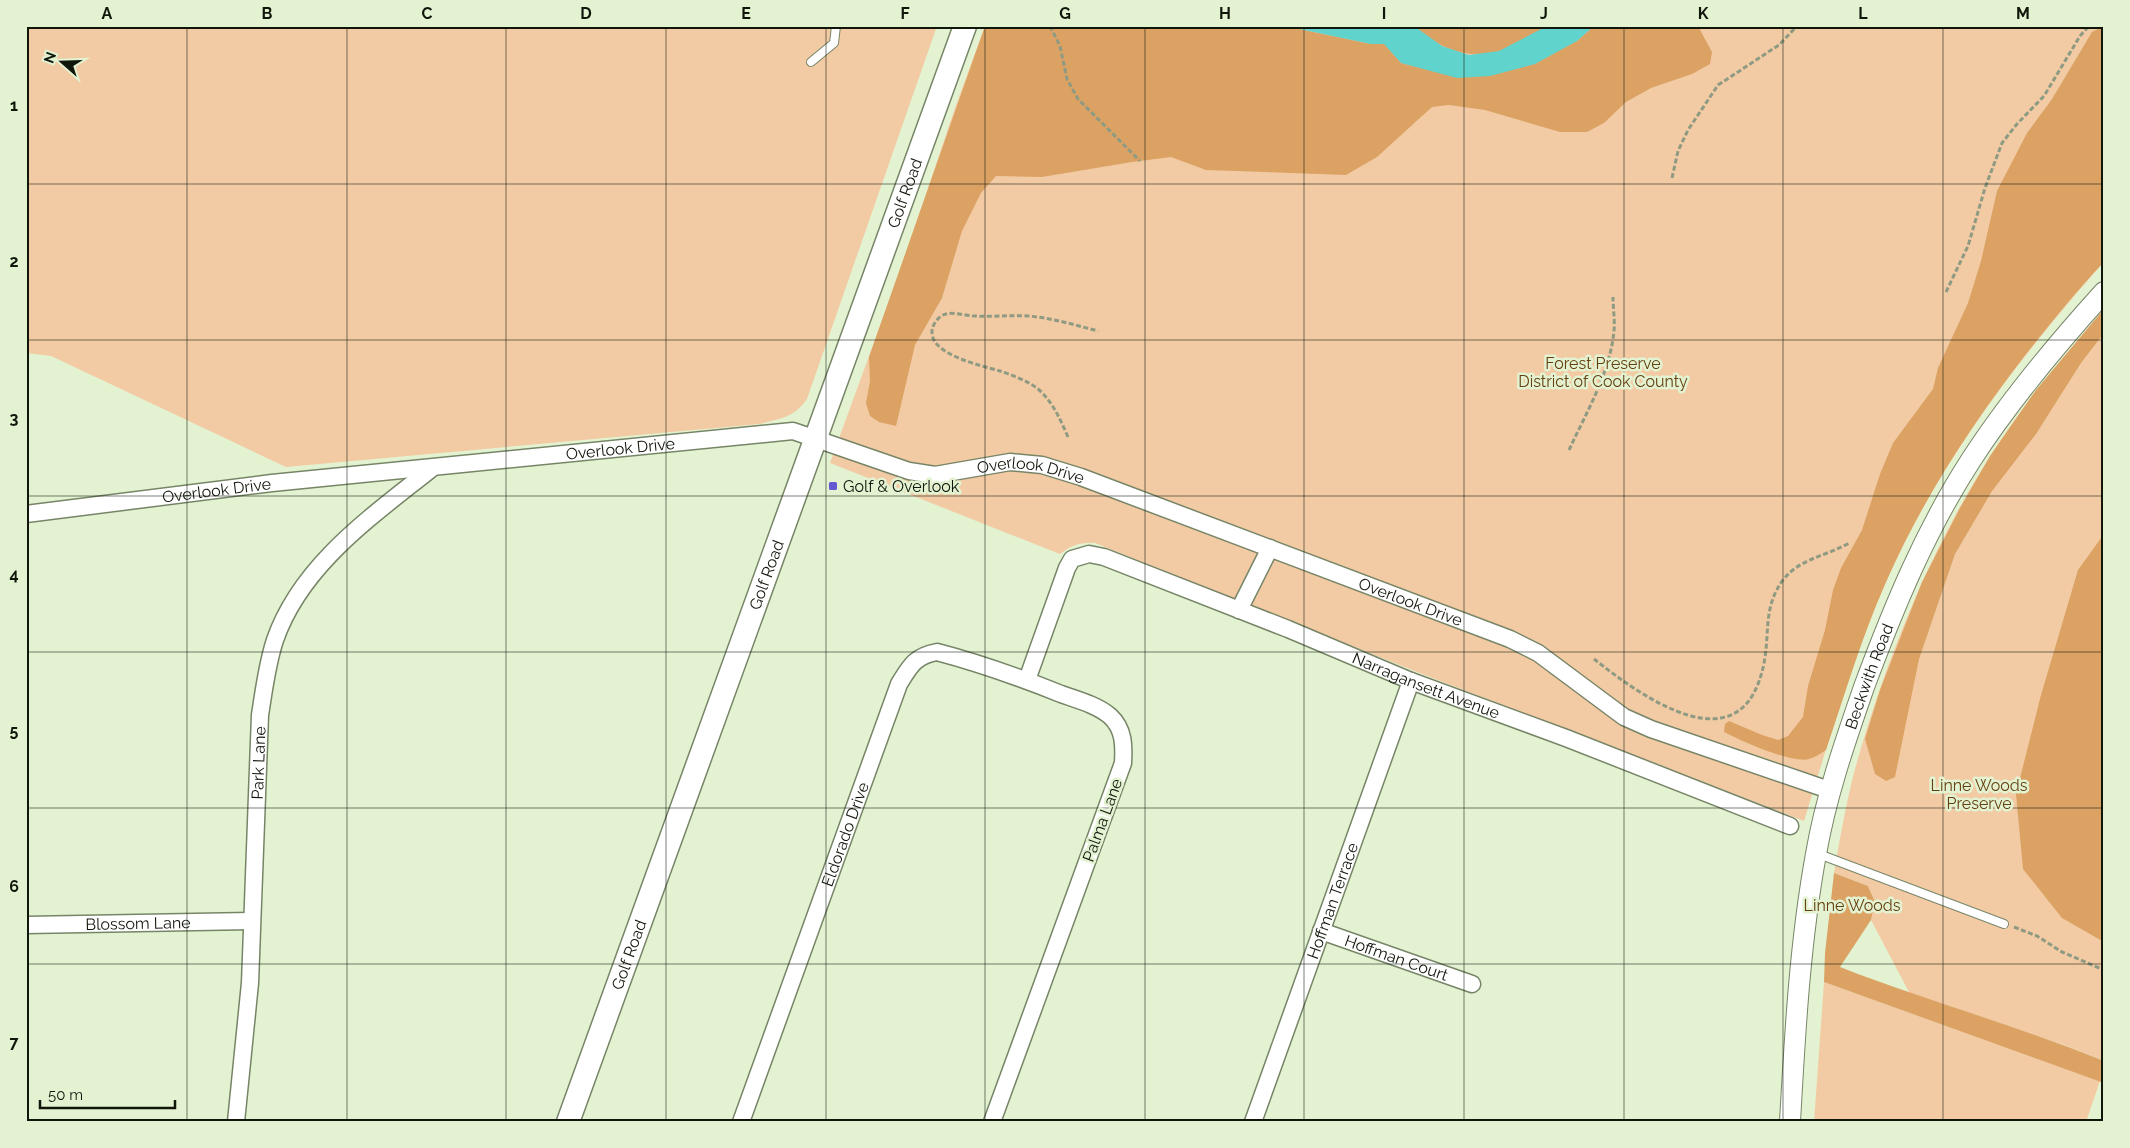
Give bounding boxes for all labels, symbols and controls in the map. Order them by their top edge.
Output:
text: A [102,4,113,23]
text: B [262,4,273,23]
text: C [422,4,433,23]
text: D [580,4,592,23]
text: E [741,4,751,23]
text: F [900,4,910,23]
text: G [1059,4,1071,23]
text: H [1219,4,1231,23]
text: I [1382,4,1386,23]
text: J [1540,4,1548,23]
text: K [1698,4,1709,23]
text: L [1858,4,1868,23]
text: M [2016,4,2030,23]
north arrow [38,38,88,88]
text: N [40,50,59,65]
text: 1 [10,96,18,115]
street label: Golf Road [884,156,926,231]
text: 2 [9,252,19,271]
park label: Forest Preserve District of Cook County [1518,354,1688,391]
text: 3 [10,409,19,428]
street label: Overlook Drive [565,434,676,464]
street label: Overlook Drive [976,453,1087,487]
street label: Overlook Drive [161,474,272,507]
place label: Golf & Overlook [843,477,960,496]
marker: Golf & Overlook [827,480,839,492]
street label: Golf Road [745,537,788,612]
text: 4 [9,565,19,584]
street label: Overlook Drive [1356,574,1465,630]
street label: Beckwith Road [1841,621,1897,732]
street label: Narragansett Avenue [1349,648,1502,723]
text: 5 [10,721,19,740]
street label: Park Lane [248,726,270,800]
street label: Palma Lane [1079,776,1126,864]
park label: Linne Woods Preserve [1931,776,2028,813]
street label: Eldorado Drive [818,779,873,889]
street label: Hoffman Terrace [1303,840,1362,962]
text: 6 [9,877,19,896]
park label: Linne Woods [1804,896,1901,915]
street label: Blossom Lane [85,913,191,934]
street label: Golf Road [608,917,650,992]
street label: Hoffman Court [1342,931,1451,985]
text: 7 [10,1033,19,1052]
scale bar [40,1078,175,1110]
text: 50 m [48,1086,83,1104]

